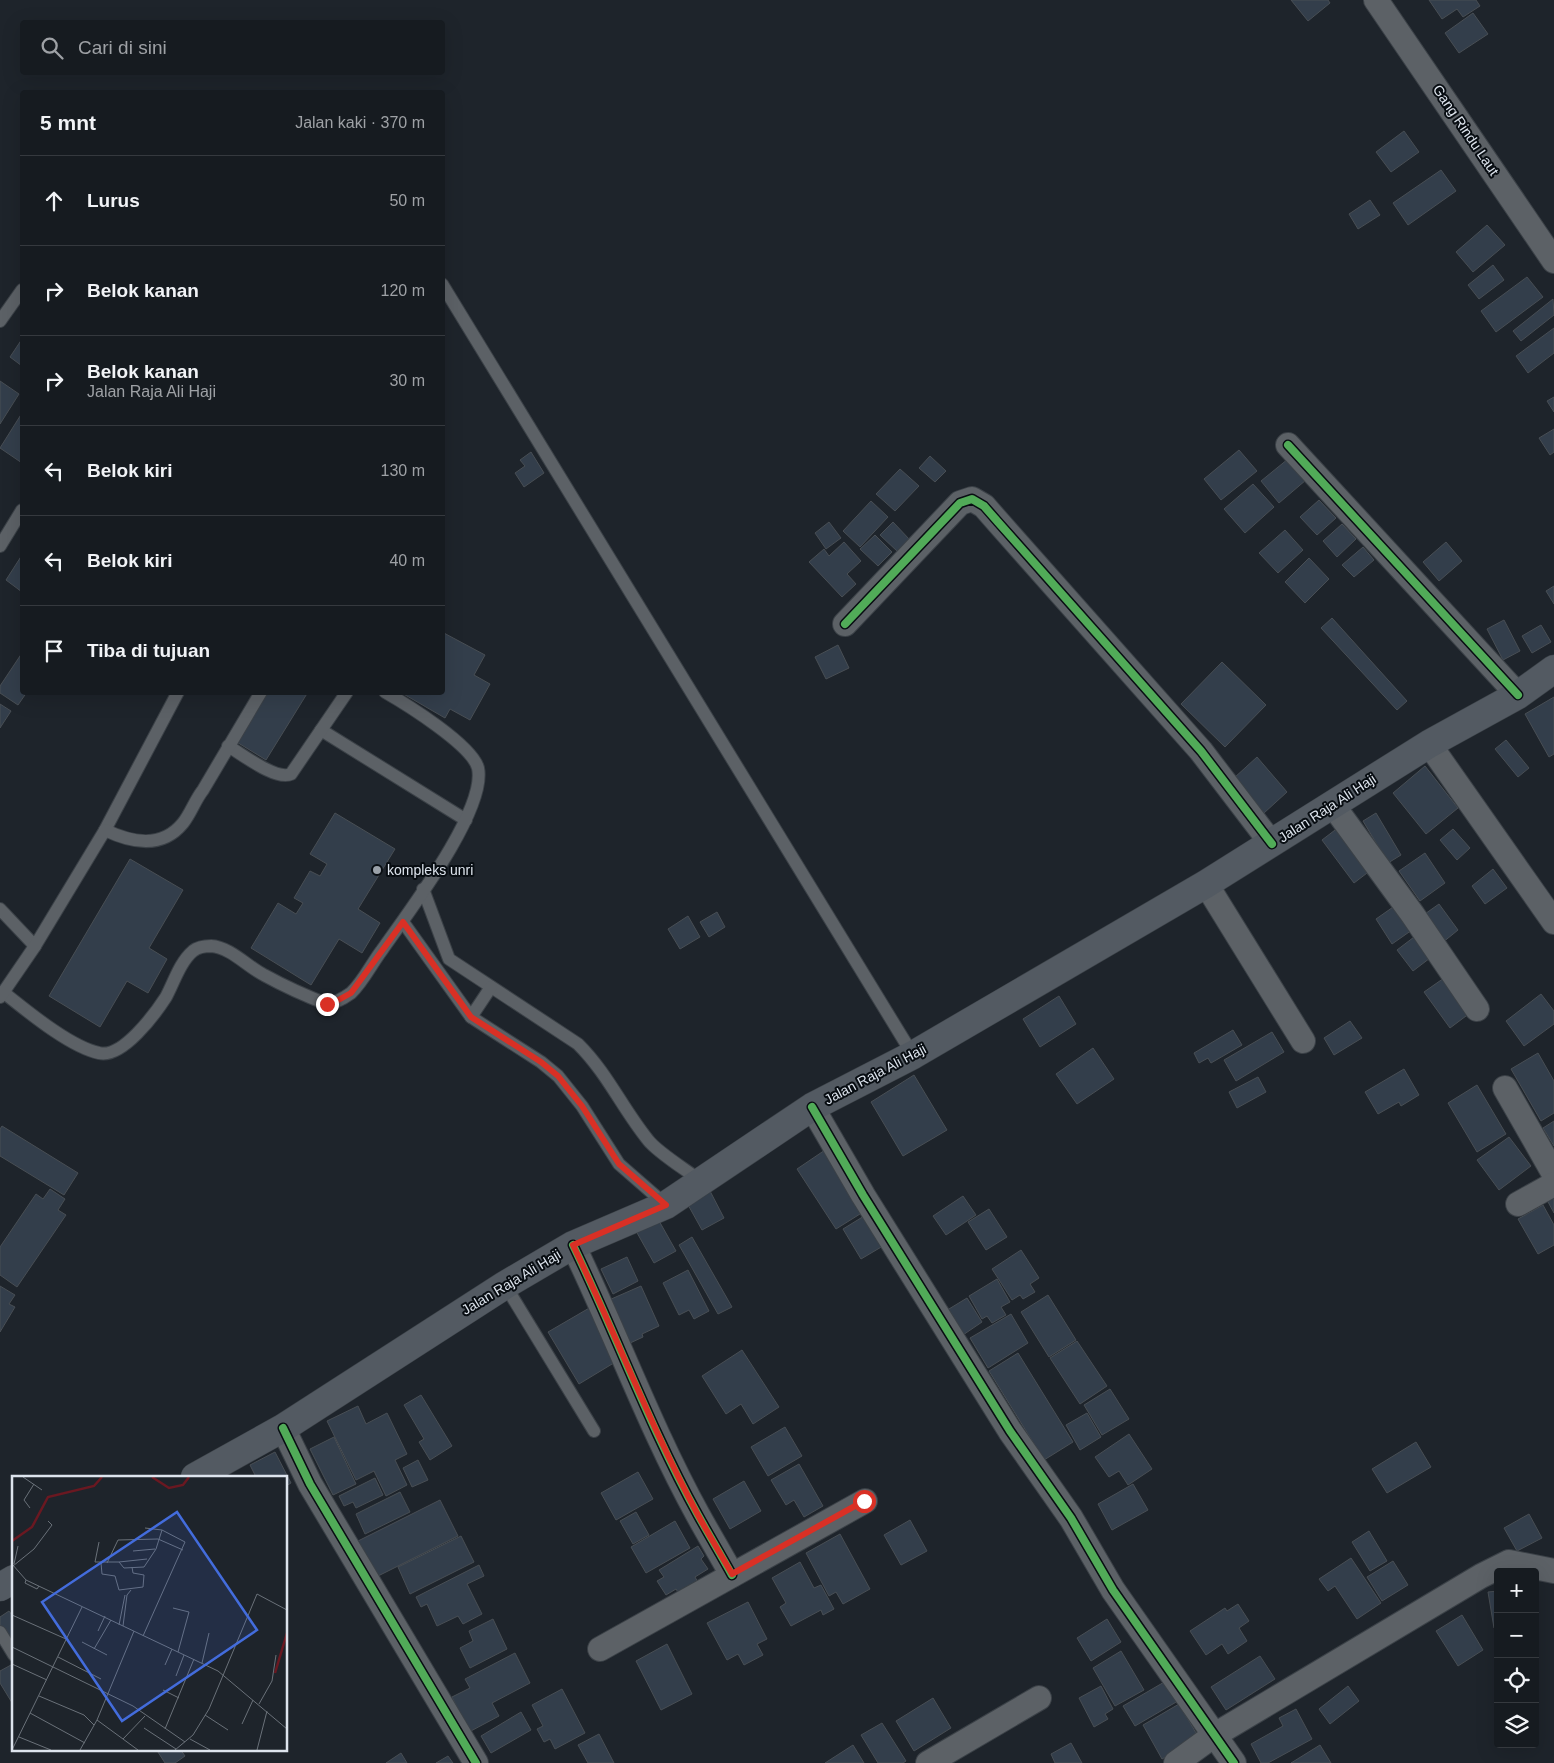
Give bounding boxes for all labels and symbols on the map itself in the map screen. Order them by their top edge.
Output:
street label: Gang Rindu Laut [1430,82,1502,178]
street label: Jalan Raja Ali Haji [1275,771,1379,845]
place label: kompleks unri [387,862,473,878]
marker: kompleks unri [371,864,383,876]
route end [316,993,339,1016]
street label: Jalan Raja Ali Haji [821,1040,929,1108]
street label: Jalan Raja Ali Haji [459,1246,563,1318]
inset map [12,1476,288,1750]
route start [853,1490,876,1513]

